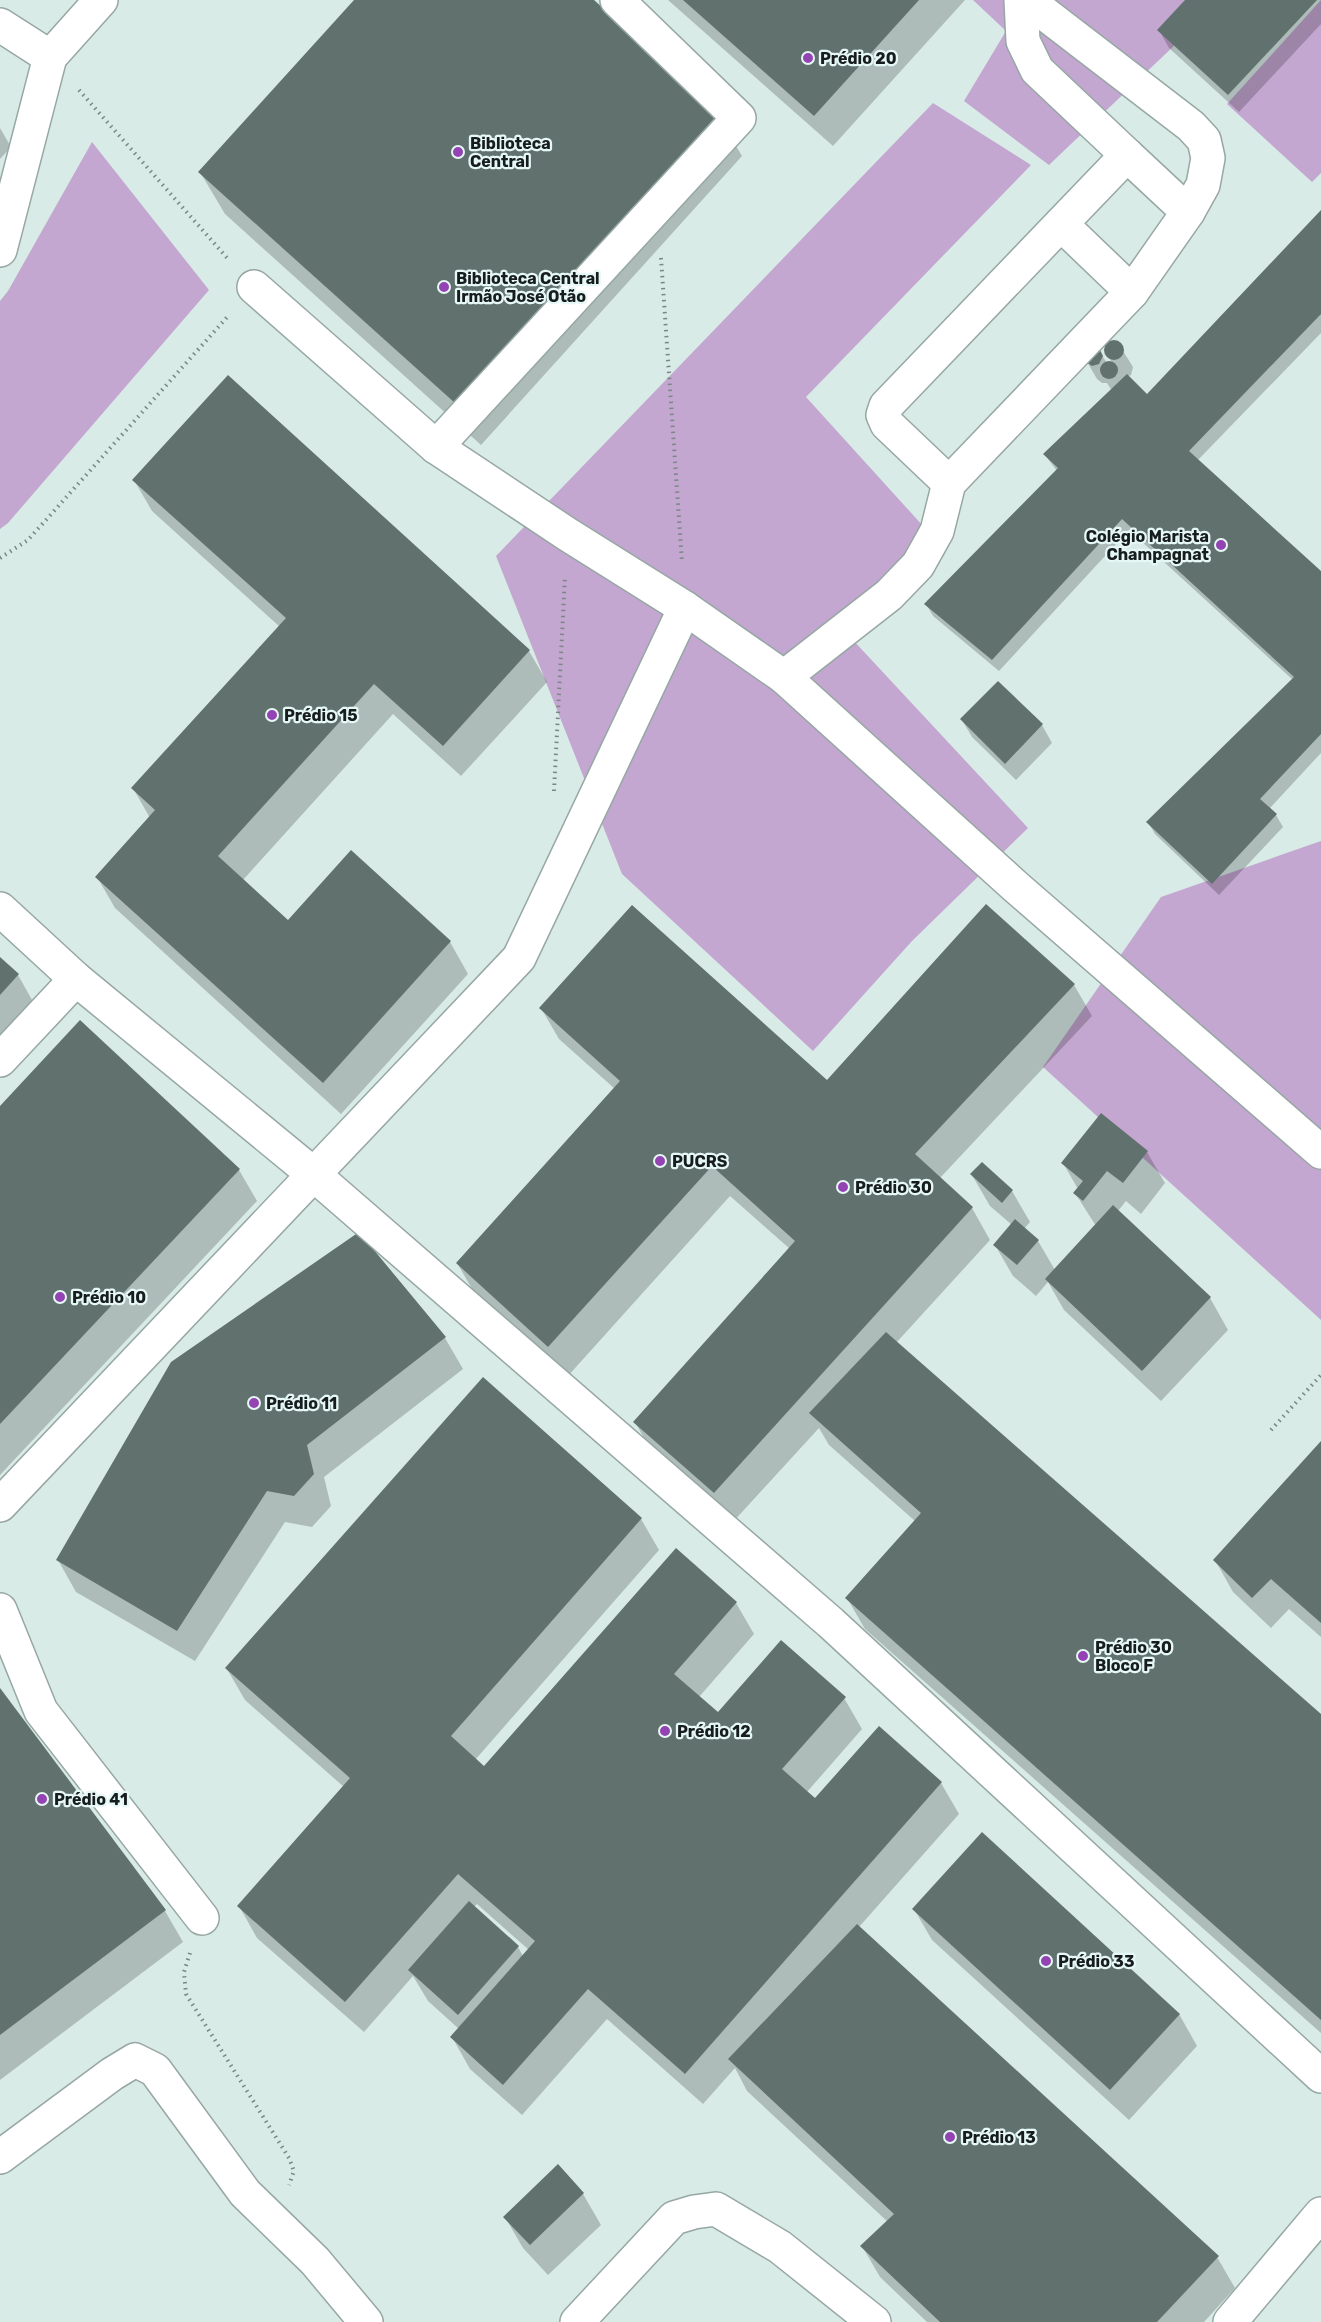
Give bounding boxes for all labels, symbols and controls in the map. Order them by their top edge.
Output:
place label: Prédio 20 [820,49,897,68]
marker: Prédio 20 [801,51,815,65]
place label: Biblioteca Central [470,134,551,171]
marker: Biblioteca Central [451,145,465,159]
place label: Biblioteca Central Irmão José Otão [456,269,600,306]
marker: Biblioteca Central Irmão José Otão [437,280,451,294]
place label: Colégio Marista Champagnat [1086,527,1210,564]
marker: Colégio Marista Champagnat [1214,538,1228,552]
place label: Prédio 15 [284,706,358,725]
marker: Prédio 15 [265,708,279,722]
place label: PUCRS [672,1152,728,1171]
marker: PUCRS [653,1154,667,1168]
place label: Prédio 30 [855,1178,932,1197]
marker: Prédio 30 [836,1180,850,1194]
place label: Prédio 10 [72,1288,146,1307]
marker: Prédio 10 [53,1290,67,1304]
place label: Prédio 11 [266,1394,337,1413]
marker: Prédio 11 [247,1396,261,1410]
place label: Prédio 30 Bloco F [1095,1638,1172,1675]
marker: Prédio 30 Bloco F [1076,1649,1090,1663]
place label: Prédio 12 [677,1722,751,1741]
marker: Prédio 12 [658,1724,672,1738]
place label: Prédio 41 [54,1790,128,1809]
marker: Prédio 41 [35,1792,49,1806]
place label: Prédio 33 [1058,1952,1134,1971]
marker: Prédio 33 [1039,1954,1053,1968]
place label: Prédio 13 [962,2128,1036,2147]
marker: Prédio 13 [943,2130,957,2144]

